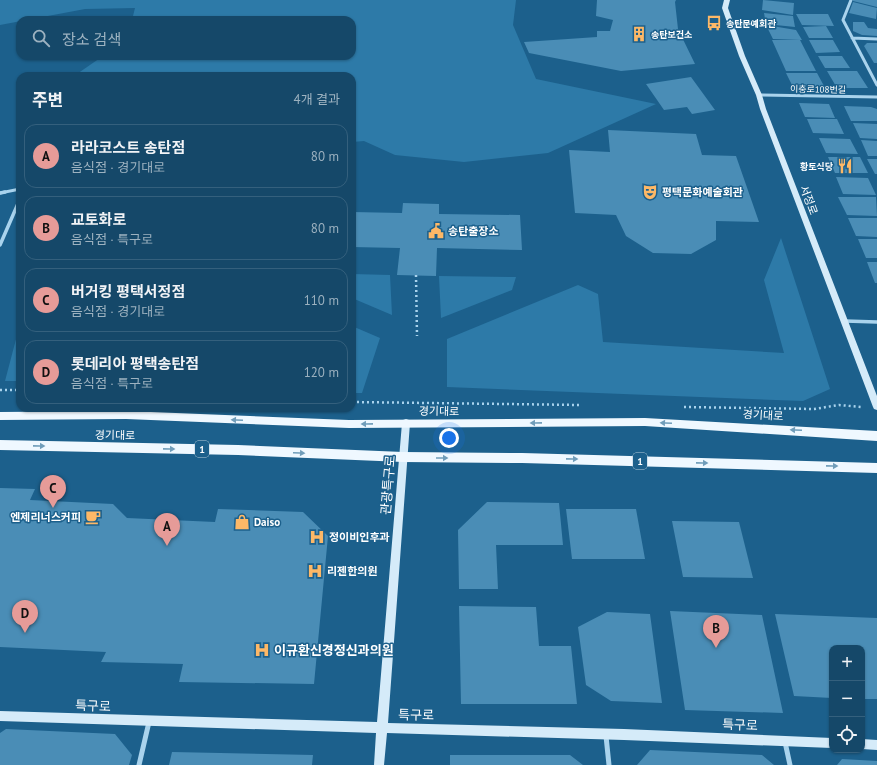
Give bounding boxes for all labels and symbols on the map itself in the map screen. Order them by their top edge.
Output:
bus stop icon: 송탄문예회관 [705,14,723,32]
place label: 송탄문예회관 [726,18,776,29]
building icon: 송탄보건소 [630,25,648,43]
place label: 송탄보건소 [651,29,692,40]
street label: 이충로108번길 [790,83,846,95]
restaurant icon: 황토식당 [836,157,854,175]
place label: 황토식당 [800,161,834,172]
theatre icon: 평택문화예술회관 [641,183,659,201]
street label: 서정로 [797,183,821,217]
place label: 평택문화예술회관 [662,185,743,199]
public building icon: 송탄출장소 [427,222,445,240]
place label: 송탄출장소 [448,224,499,238]
street label: 경기대로 [419,404,459,418]
street label: 경기대로 [742,407,784,423]
one-way arrow [231,416,243,423]
one-way arrow [660,419,672,426]
one-way arrow [529,420,542,426]
one-way arrow [360,421,373,427]
one-way arrow [789,427,802,433]
street label: 경기대로 [95,428,135,442]
your location [439,428,459,448]
road number: 1 [195,441,209,457]
one-way arrow [33,443,46,449]
one-way arrow [163,445,175,452]
one-way arrow [293,449,305,456]
road number: 1 [633,453,647,469]
street label: 관광특구로 [377,454,399,516]
one-way arrow [436,455,449,461]
one-way arrow [566,456,578,463]
one-way arrow [696,460,709,466]
one-way arrow [826,463,839,469]
pin: C [40,475,66,508]
cafe icon: 엔제리너스커피 [84,508,102,526]
place label: 엔제리너스커피 [10,510,81,524]
pin: A [154,513,180,546]
shop icon: Daiso [233,513,251,531]
place label: Daiso [254,515,280,529]
hospital icon: 정이비인후과 [308,528,326,546]
place label: 정이비인후과 [329,530,390,544]
hospital icon: 리젠한의원 [306,562,324,580]
place label: 리젠한의원 [327,564,378,578]
pin: D [12,600,38,633]
pin: B [703,615,729,648]
hospital icon: 이규환신경정신과의원 [253,641,271,659]
place label: 이규환신경정신과의원 [274,642,394,659]
street label: 특구로 [75,697,111,715]
street label: 특구로 [398,706,434,724]
street label: 특구로 [722,716,758,734]

